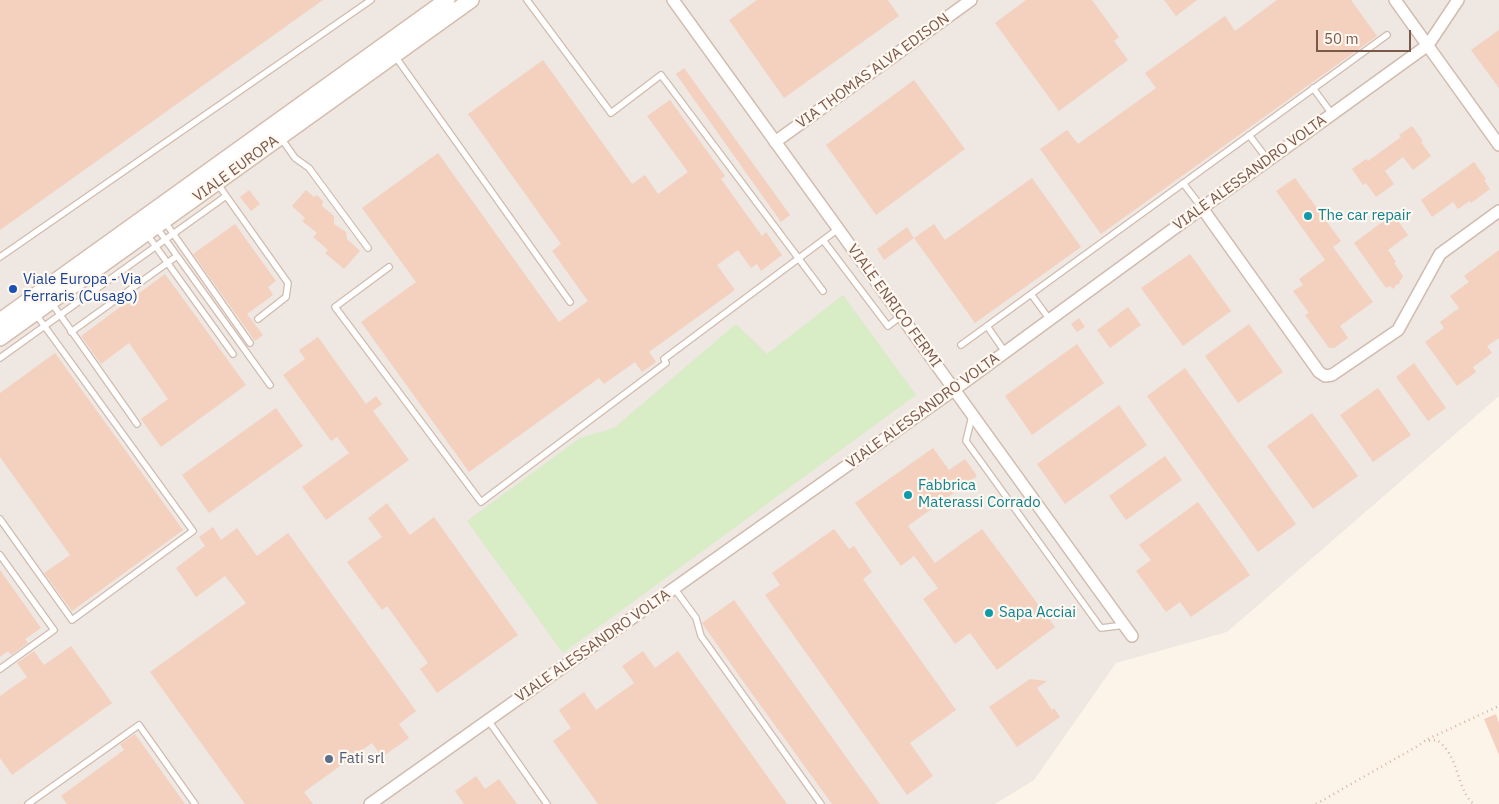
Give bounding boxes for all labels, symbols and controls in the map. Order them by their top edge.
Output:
street label: VIA THOMAS ALVA EDISON [793,9,953,133]
scale bar [1319,20,1414,52]
text: 50 m [1324,29,1359,48]
street label: VIALE ALESSANDRO VOLTA [1170,111,1330,235]
street label: VIALE EUROPA [190,132,282,206]
place label: The car repair [1318,207,1411,225]
marker: The car repair [1302,210,1314,222]
street label: VIALE ENRICO FERMI [843,241,945,371]
place label: Viale Europa - Via Ferraris (Cusago) [23,271,142,306]
marker: Viale Europa - Via Ferraris (Cusago) [7,283,19,295]
street label: VIALE ALESSANDRO VOLTA [843,349,1003,473]
place label: Fabbrica Materassi Corrado [918,477,1041,512]
marker: Fabbrica Materassi Corrado [902,489,914,501]
street label: VIALE ALESSANDRO VOLTA [512,586,674,706]
place label: Sapa Acciai [999,604,1076,622]
marker: Sapa Acciai [983,607,995,619]
place label: Fati srl [339,750,384,768]
marker: Fati srl [323,753,335,765]

